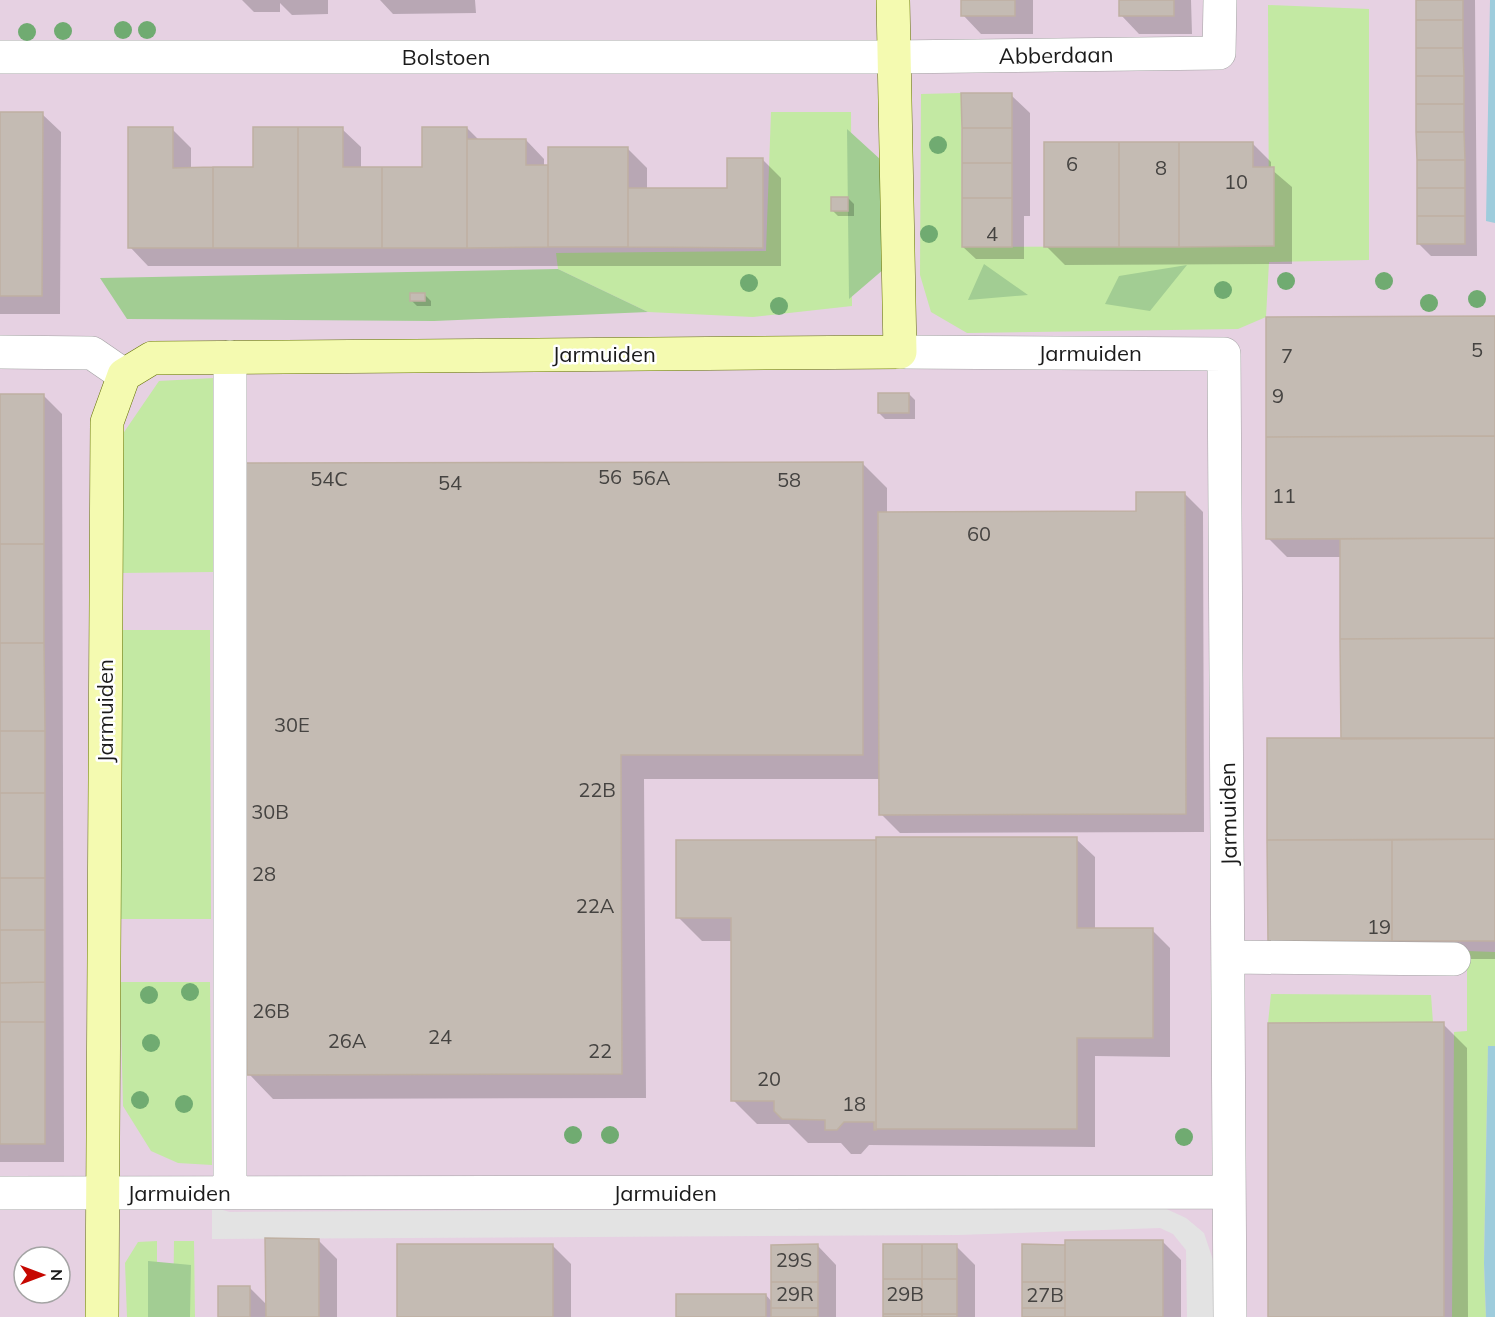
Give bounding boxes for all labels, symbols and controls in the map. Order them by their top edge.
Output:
street label: Abberdaan [998,40,1114,70]
street label: Bolstoen [402,43,490,71]
house number: 6 [1066,151,1078,176]
house number: 8 [1155,155,1167,180]
house number: 10 [1224,169,1248,194]
house number: 4 [986,221,998,246]
house number: 5 [1471,337,1483,362]
street label: Jarmuiden [1038,339,1142,367]
street label: Jarmuiden [552,340,656,368]
house number: 7 [1281,343,1293,368]
house number: 9 [1272,383,1284,408]
house number: 56 [598,464,622,489]
house number: 56A [632,465,671,490]
house number: 54C [310,466,348,491]
house number: 58 [777,467,801,492]
house number: 54 [438,470,462,495]
house number: 11 [1272,483,1296,508]
house number: 60 [967,521,991,546]
street label: Jarmuiden [91,659,119,763]
house number: 30E [274,712,310,737]
street label: Jarmuiden [1213,762,1243,866]
house number: 22B [578,777,616,802]
house number: 30B [251,799,289,824]
house number: 28 [252,861,276,886]
house number: 22A [576,893,615,918]
house number: 19 [1367,914,1391,939]
house number: 26B [252,998,290,1023]
house number: 24 [428,1024,452,1049]
house number: 26A [328,1028,367,1053]
house number: 22 [588,1038,612,1063]
house number: 20 [757,1066,781,1091]
house number: 18 [842,1091,866,1116]
street label: Jarmuiden [127,1179,231,1207]
street label: Jarmuiden [613,1179,717,1207]
north arrow [12,1245,72,1305]
house number: 29S [776,1247,812,1272]
text: N [47,1269,67,1281]
house number: 29R [776,1281,814,1306]
house number: 29B [886,1281,924,1306]
house number: 27B [1026,1282,1064,1307]

